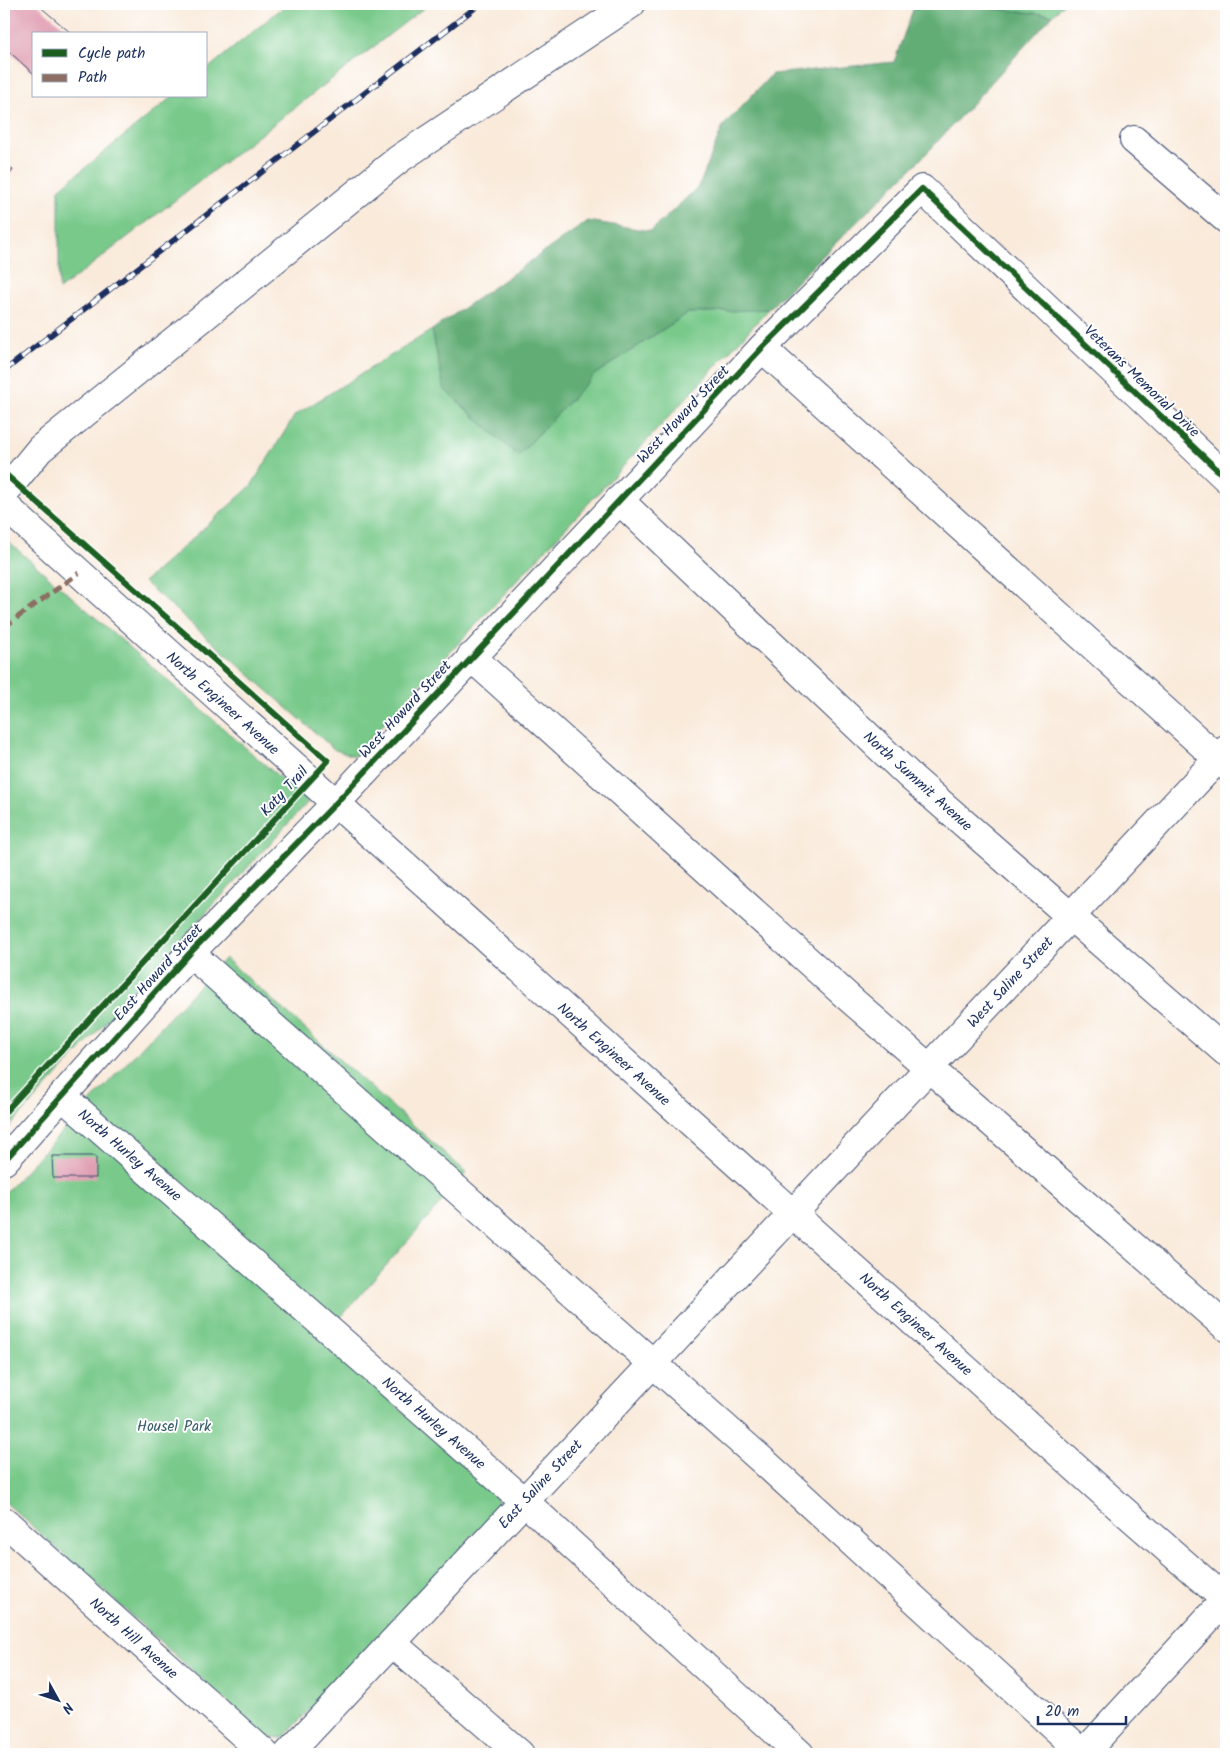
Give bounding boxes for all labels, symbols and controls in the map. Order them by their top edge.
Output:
legend [32,32,208,98]
text: Cycle path [78,42,145,66]
text: Path [78,66,107,90]
street label: Veterans Memorial Drive [1078,320,1205,444]
street label: West Howard Street [632,360,736,469]
street label: North Engineer Avenue [160,646,285,762]
street label: West Howard Street [354,655,458,764]
street label: North Summit Avenue [857,726,978,838]
street label: Katy Trail [255,761,315,823]
street label: East Howard Street [108,918,209,1027]
street label: West Saline Street [962,931,1060,1034]
street label: North Engineer Avenue [551,997,676,1113]
street label: North Hurley Avenue [72,1104,187,1208]
street label: North Engineer Avenue [853,1267,978,1383]
street label: North Hurley Avenue [376,1372,491,1476]
park label: Housel Park [137,1415,212,1439]
street label: East Saline Street [493,1434,589,1535]
street label: North Hill Avenue [83,1592,184,1686]
north arrow [32,1676,82,1726]
scale bar [1038,1693,1125,1725]
text: N [56,1697,78,1718]
text: 20 m [1045,1700,1079,1724]

